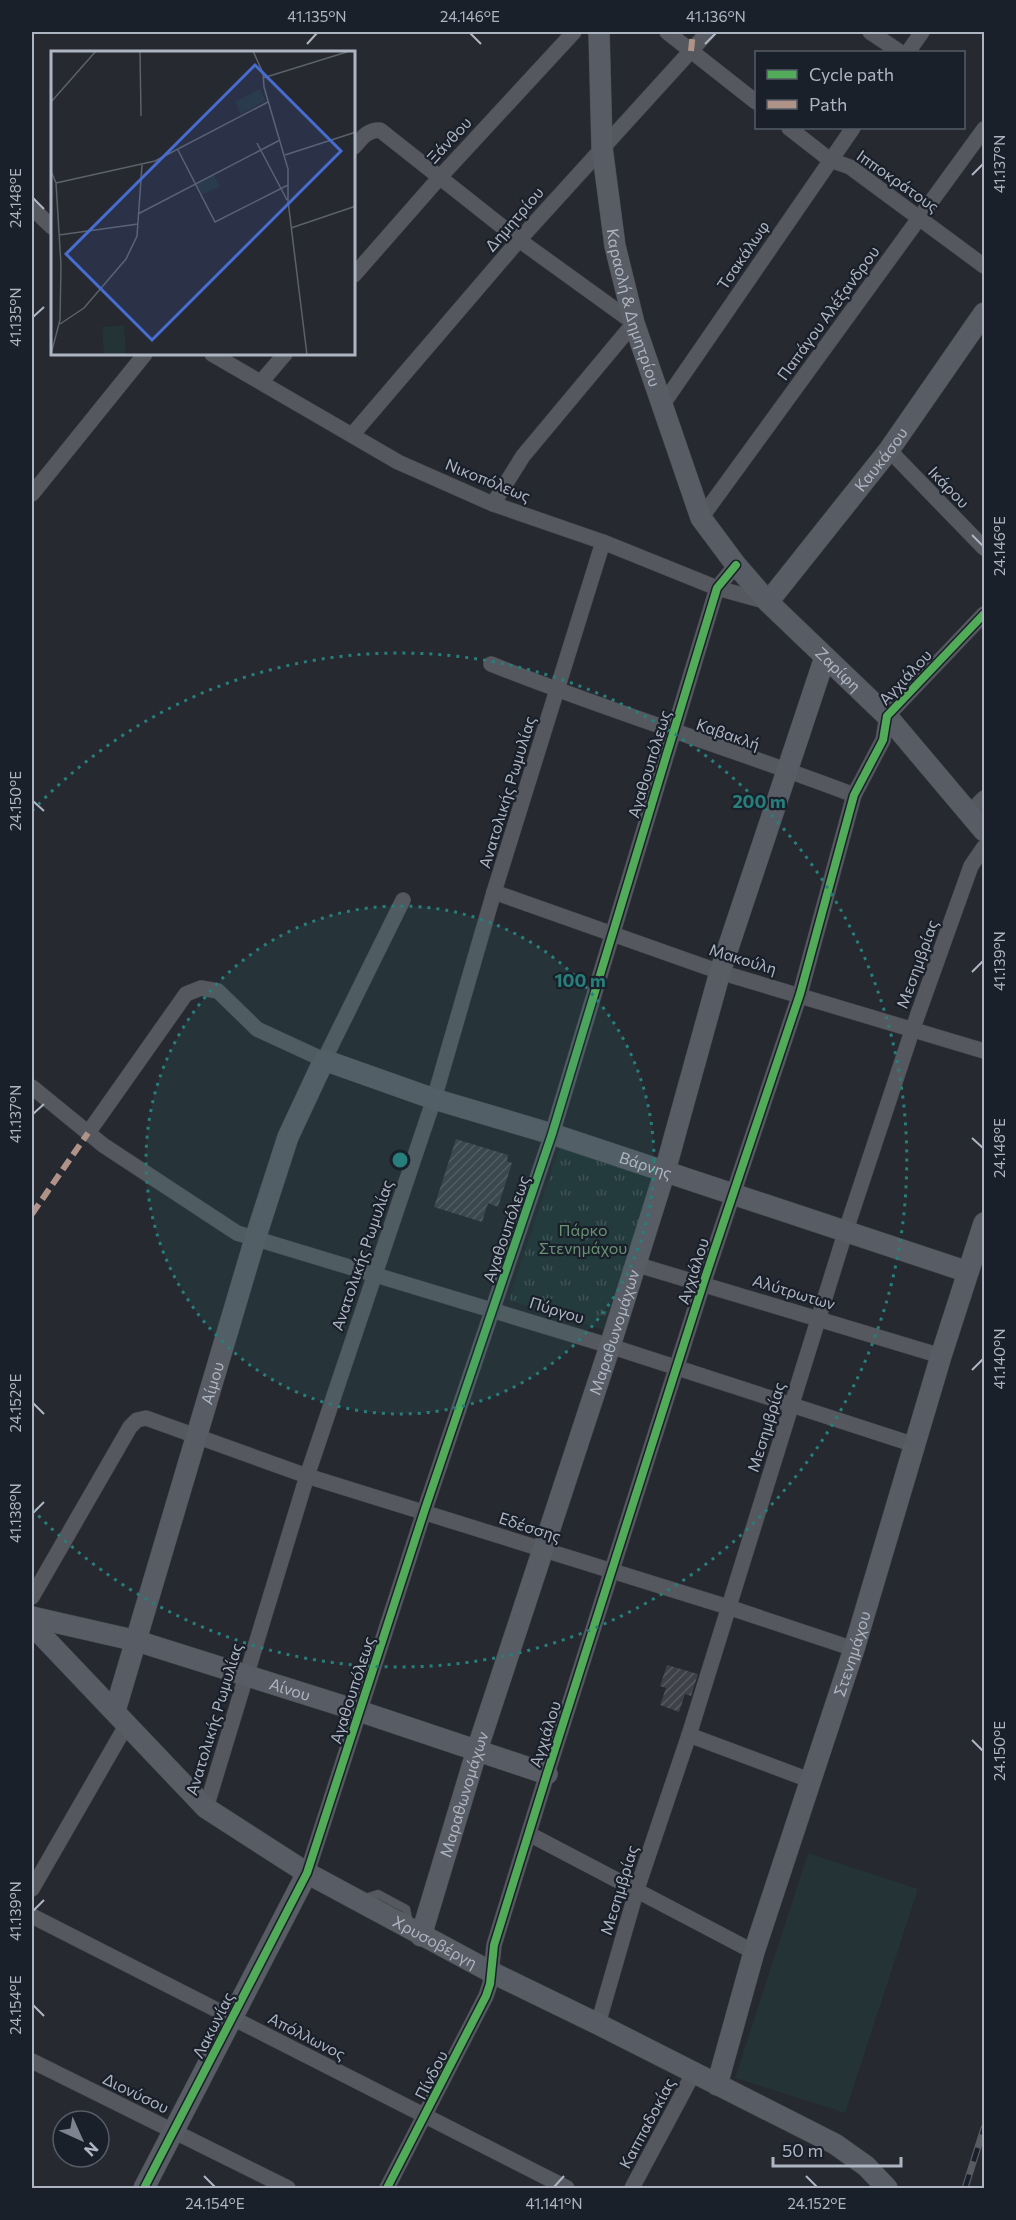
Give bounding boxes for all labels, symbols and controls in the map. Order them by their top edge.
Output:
text: 41.135°N [287,7,347,25]
text: 24.146°E [440,7,500,25]
text: 41.136°N [686,7,746,25]
inset map [51,51,356,356]
legend [755,51,965,129]
text: Cycle path [809,63,894,85]
text: Path [809,93,847,115]
street label: Ξάνθου [422,113,475,167]
text: 41.137°N [990,135,1008,193]
street label: Ιπποκράτους [854,145,943,216]
text: 24.148°E [6,168,24,228]
street label: Δημητρίου [480,182,547,255]
street label: Τσακάλωφ [713,217,773,293]
street label: Καραολή & Δημητρίου [604,227,665,389]
street label: Παπάγου Αλέξανδρου [773,242,883,383]
text: 41.135°N [6,287,24,347]
street label: Καυκάσου [850,423,911,495]
street label: Νικοπόλεως [443,454,534,505]
street label: Ικάρου [925,462,974,511]
text: 24.146°E [990,516,1008,576]
street label: Ζαρίφη [812,643,865,695]
street label: Αγχιάλου [874,645,935,708]
street label: Αγαθουπόλεως [623,708,674,820]
street label: Ανατολικής Ρωμυλίας [474,713,539,870]
street label: Καβακλή [694,714,762,753]
text: 24.150°E [6,771,24,831]
text: 200 m [732,790,786,812]
street label: Μεσημβρίας [892,917,941,1011]
text: 41.139°N [990,931,1008,991]
street label: Μακούλη [707,939,779,978]
text: 100 m [554,969,606,991]
text: 41.137°N [6,1085,24,1143]
text: 24.148°E [990,1118,1008,1178]
street label: Βάρνης [617,1147,675,1182]
centre of rings [390,1150,410,1170]
street label: Αγαθουπόλεως [478,1173,533,1285]
street label: Ανατολικής Ρωμυλίας [327,1177,396,1333]
park label: Πάρκο Στενημάχου [539,1220,627,1257]
street label: Αγχιάλου [673,1235,712,1306]
street label: Μαραθωνομάχων [585,1267,643,1397]
street label: Αλύτρωτων [751,1270,838,1313]
street label: Πύργου [527,1292,587,1327]
text: 41.140°N [990,1329,1008,1389]
street label: Αίμου [196,1359,227,1407]
text: 24.152°E [6,1374,24,1432]
street label: Μεσημβρίας [743,1379,788,1474]
text: 41.138°N [6,1483,24,1543]
street label: Εδέσσης [497,1508,564,1546]
street label: Στενημάχου [829,1609,874,1699]
street label: Αγαθουπόλεως [325,1634,378,1746]
street label: Ανατολικής Ρωμυλίας [181,1640,246,1797]
street label: Αίνου [267,1673,313,1704]
street label: Αγχιάλου [525,1698,564,1769]
text: 24.150°E [990,1721,1008,1781]
street label: Μαραθωνομάχων [435,1729,492,1859]
street label: Μεσημβρίας [596,1842,641,1937]
text: 41.139°N [6,1881,24,1941]
street label: Χρυσοβέργη [390,1911,481,1972]
text: 24.154°E [6,1975,24,2035]
street label: Λακωνίας [188,1988,237,2061]
street label: Απόλλωνος [265,2008,349,2063]
street label: Πίνδου [410,2047,451,2102]
street label: Διονύσου [100,2068,172,2117]
street label: Καππαδοκίας [615,2074,678,2171]
north arrow [51,2109,111,2169]
scale bar [773,2130,900,2168]
text: N [81,2139,103,2161]
text: 50 m [782,2139,823,2161]
text: 24.154°E [185,2194,245,2212]
text: 41.141°N [525,2194,583,2212]
text: 24.152°E [788,2194,846,2212]

